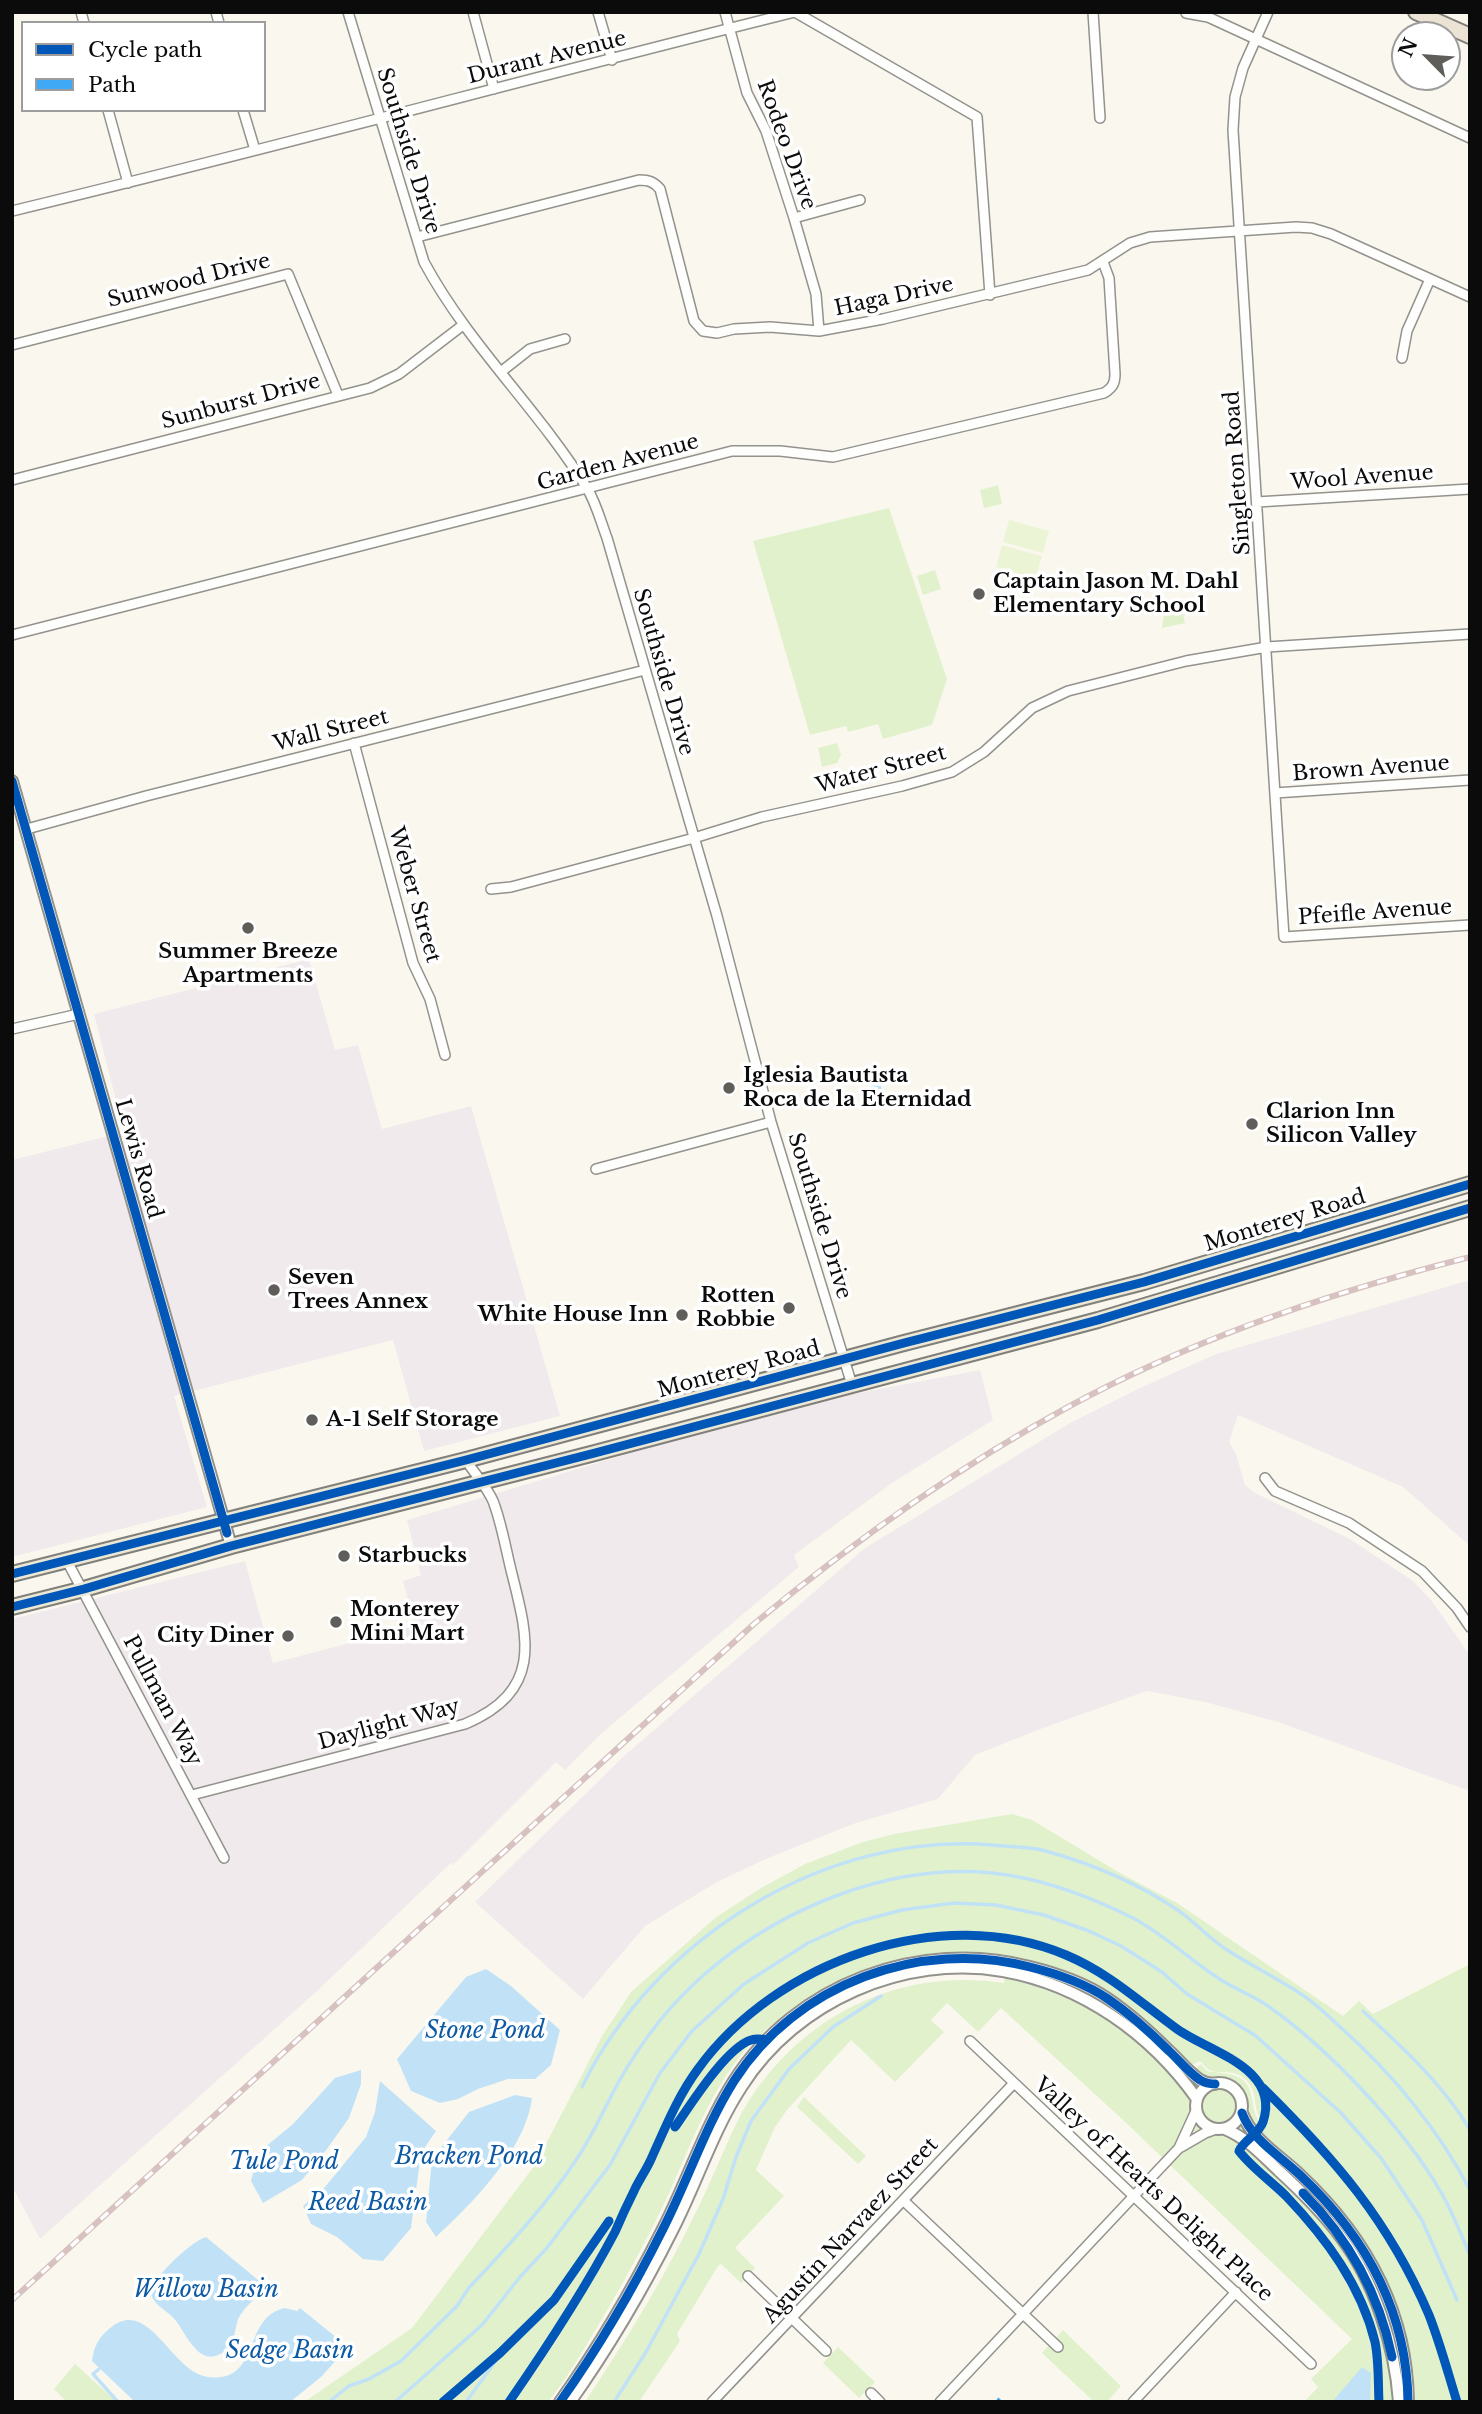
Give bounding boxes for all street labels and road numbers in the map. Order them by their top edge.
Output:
street label: Durant Avenue [465,26,629,90]
street label: Southside Drive [371,65,445,237]
street label: Rodeo Drive [751,77,821,213]
street label: Sunwood Drive [105,249,273,313]
street label: Haga Drive [832,272,956,322]
street label: Sunburst Drive [159,369,323,435]
street label: Singleton Road [1220,390,1256,556]
street label: Garden Avenue [534,429,702,497]
street label: Wool Avenue [1290,460,1434,496]
street label: Southside Drive [627,586,699,758]
street label: Wall Street [271,705,391,757]
street label: Water Street [813,741,949,799]
street label: Brown Avenue [1292,751,1450,787]
street label: Weber Street [383,824,445,966]
street label: Pfeifle Avenue [1297,895,1453,931]
street label: Lewis Road [109,1096,167,1222]
street label: Southside Drive [782,1130,856,1302]
street label: Monterey Road [1201,1184,1369,1258]
street label: Monterey Road [655,1336,823,1404]
street label: Pullman Way [117,1631,207,1771]
street label: Daylight Way [316,1694,462,1756]
street label: Valley of Hearts Delight Place [1028,2073,1278,2307]
street label: Agustin Narvaez Street [758,2133,944,2329]

